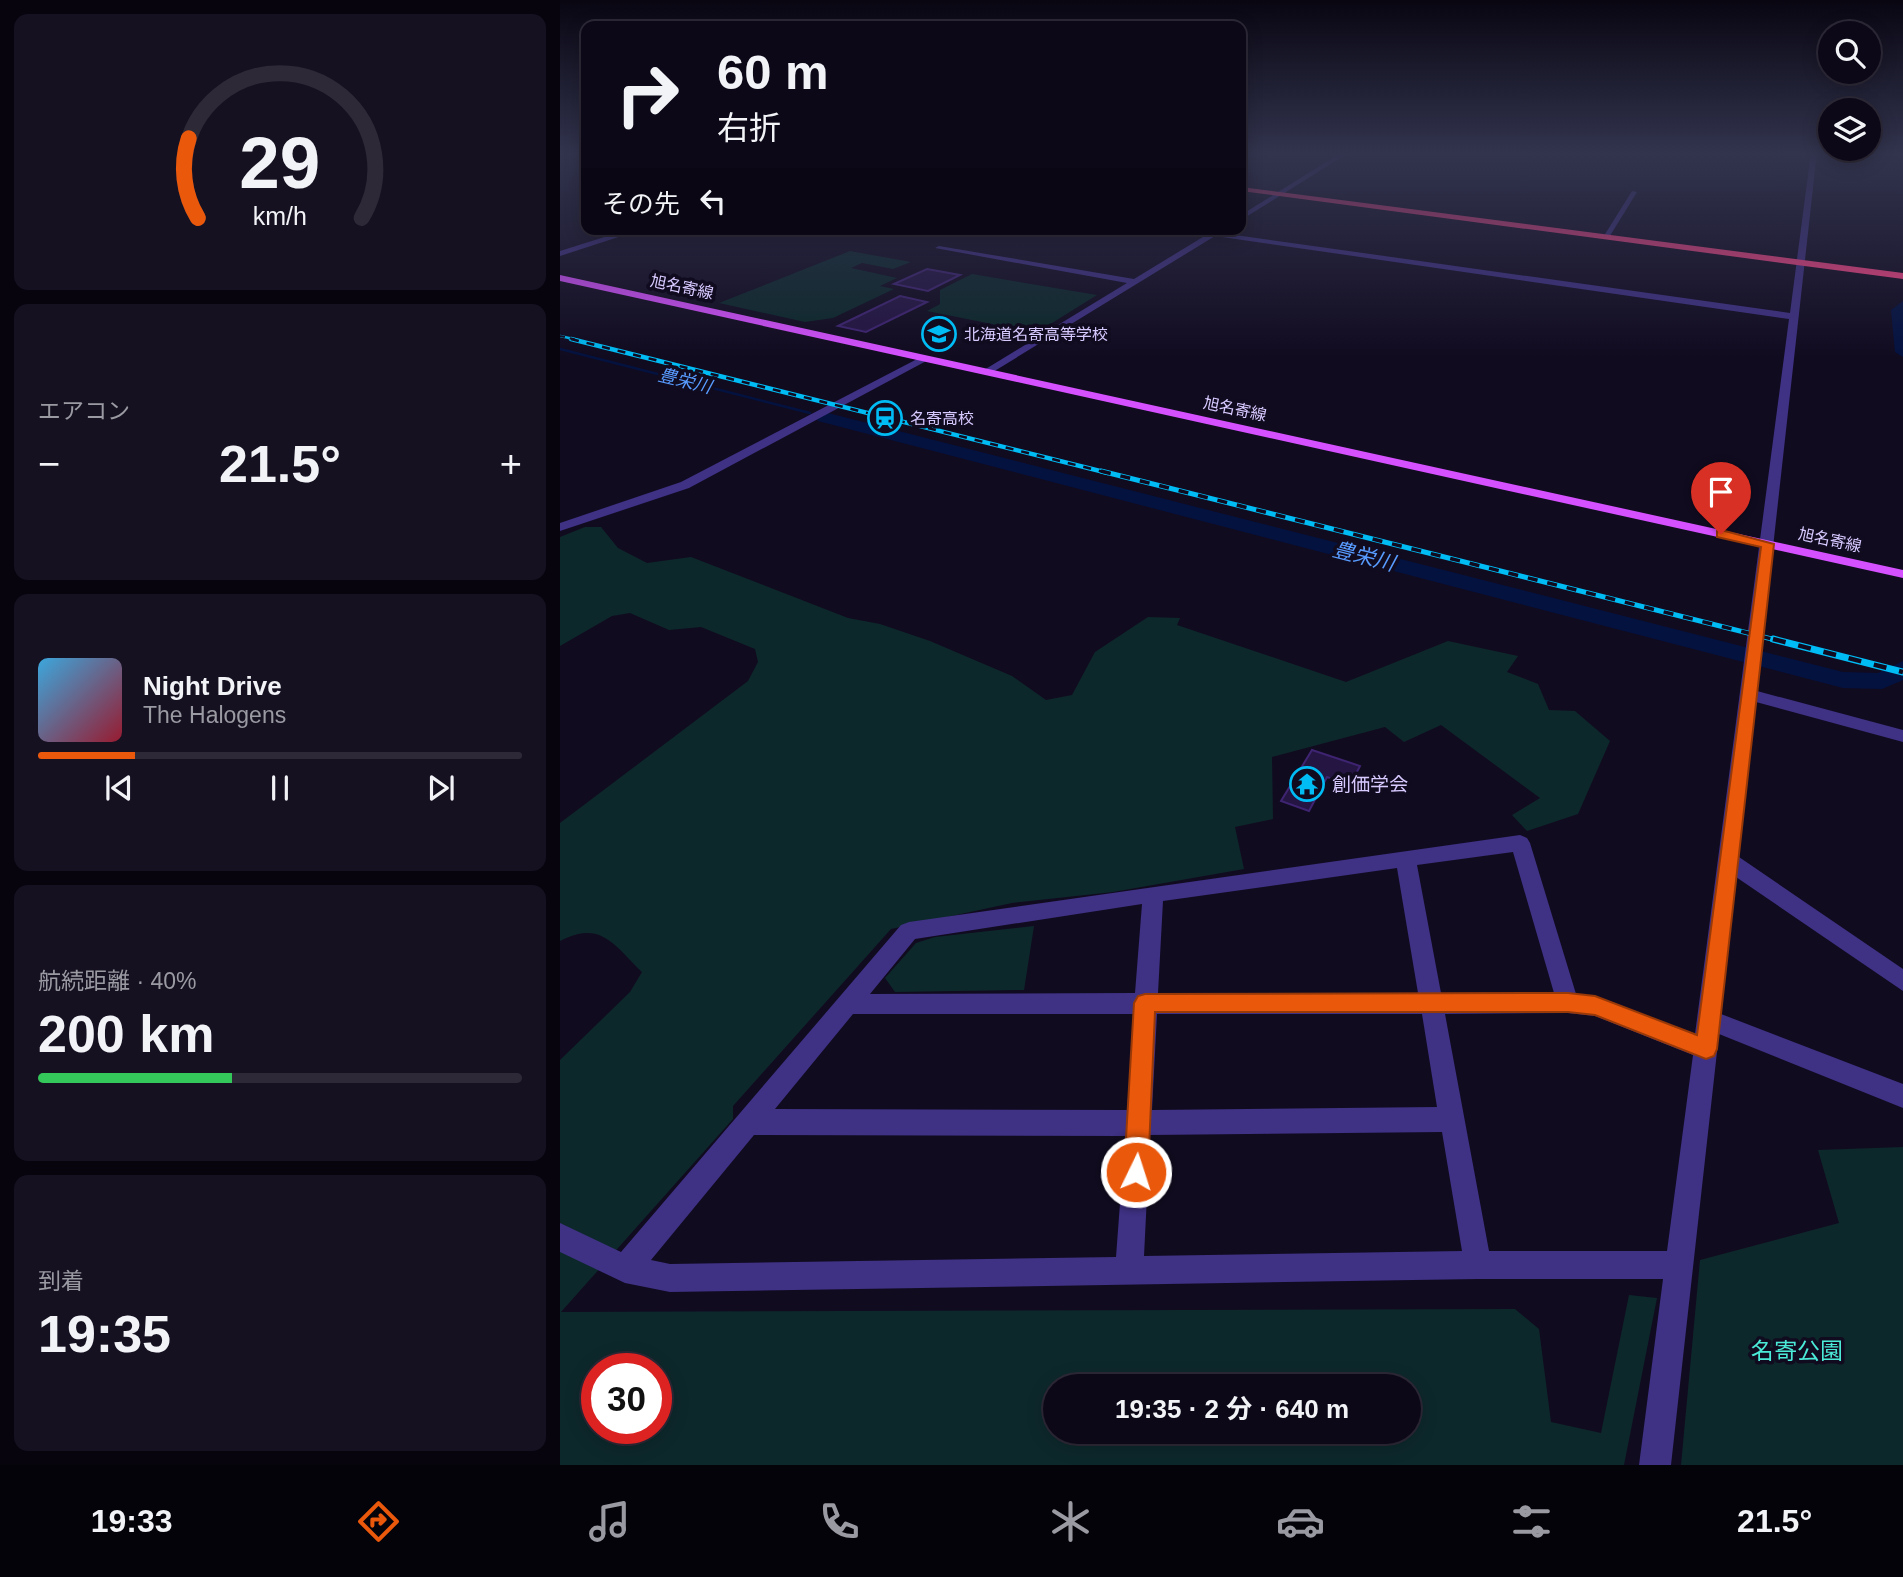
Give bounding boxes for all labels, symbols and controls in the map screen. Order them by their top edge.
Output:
map controls [1818,21,1881,161]
button: search [1818,21,1881,84]
text: 60 m [717,45,829,99]
icon: right [602,49,693,140]
button: layers [1818,98,1881,161]
text: 右折 [717,110,781,146]
text: 29 [240,122,320,203]
icon: left [694,182,732,220]
text: その先 [602,189,680,219]
text: km/h [253,202,307,230]
street label: 旭名寄線 [649,272,715,302]
school or university icon: 北海道名寄高等学校 [920,315,958,353]
place label: 北海道名寄高等学校 [964,326,1108,343]
water label: 豊栄川 [656,365,716,398]
street label: 旭名寄線 [1202,394,1268,424]
text: エアコン [38,398,130,424]
station icon: 名寄高校 [866,399,904,437]
place label: 名寄高校 [910,410,974,427]
text: 21.5° [219,435,341,493]
text: − [38,443,60,485]
text: + [500,443,522,485]
pin [1691,462,1751,534]
icon: arrive [1702,473,1740,511]
street label: 旭名寄線 [1797,525,1863,555]
water label: 豊栄川 [1331,537,1399,575]
text: Night Drive [143,671,282,701]
text: The Halogens [143,702,286,728]
temple icon: 創価学会 [1288,765,1326,803]
icon: previous [100,769,138,807]
icon: pause [261,769,299,807]
icon: next [422,769,460,807]
place label: 創価学会 [1332,774,1408,795]
text: 航続距離 · 40% [38,968,196,994]
text: 200 km [38,1005,214,1063]
position arrow [1099,1135,1173,1209]
text: 到着 [38,1268,84,1294]
text: 19:35 [38,1305,171,1363]
park label: 名寄公園 [1751,1338,1843,1364]
speed limit sign: 30 [581,1353,672,1444]
text: 19:35 · 2 分 · 640 m [1115,1394,1349,1424]
icon: directions [354,1497,403,1546]
icon: music [585,1497,634,1546]
icon: phone [815,1497,864,1546]
icon: climate [1046,1497,1095,1546]
icon: car [1276,1497,1325,1546]
icon: filters [1507,1497,1556,1546]
text: 19:33 [91,1503,173,1539]
text: 21.5° [1737,1503,1812,1539]

